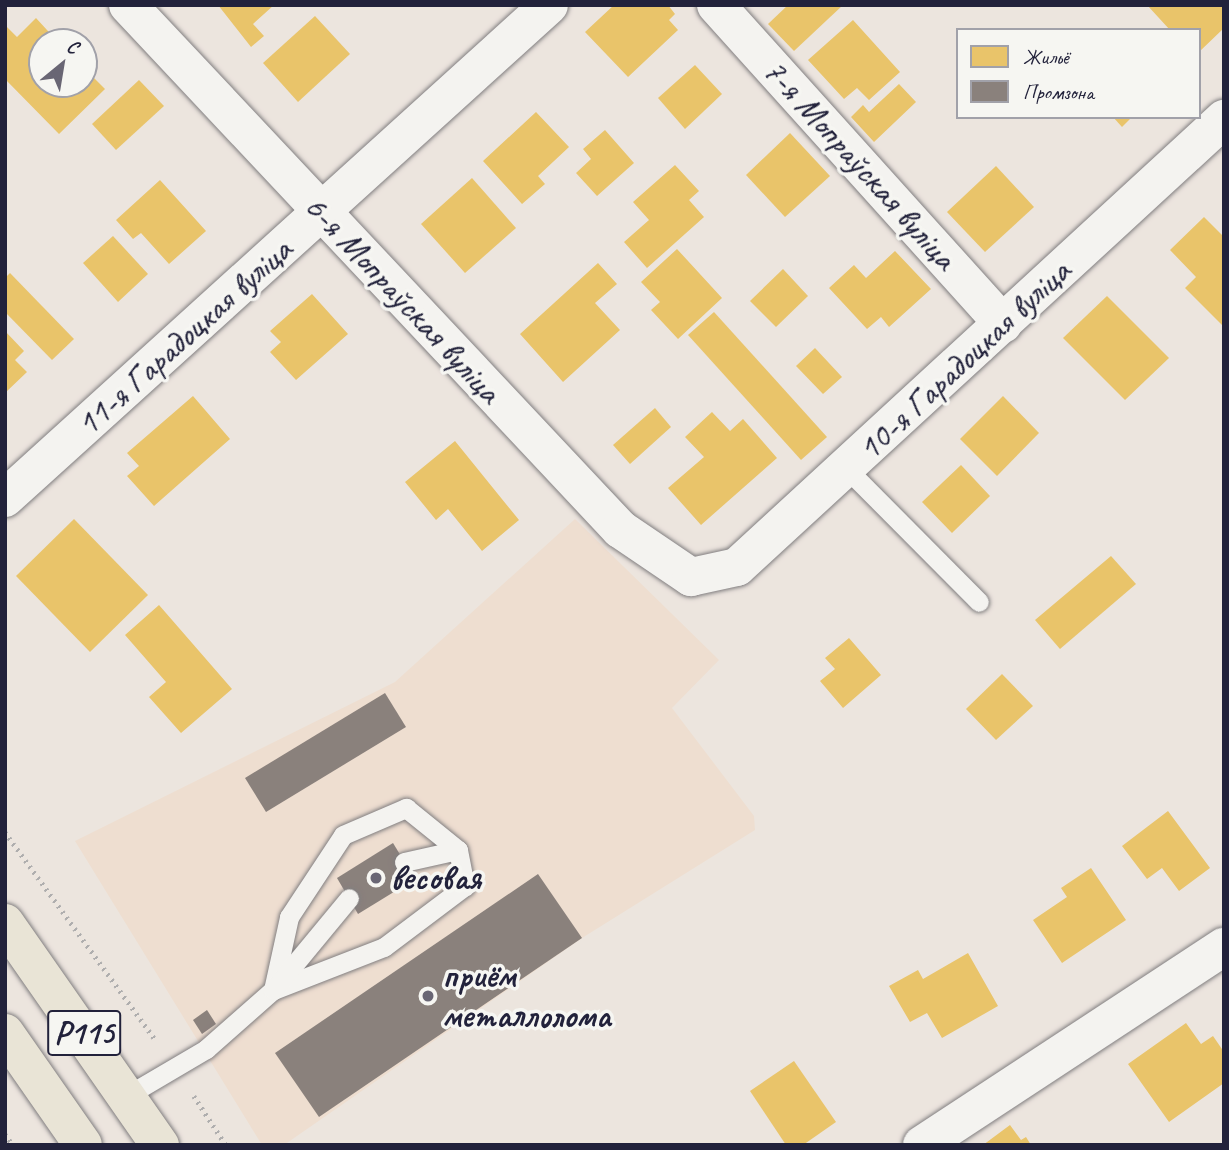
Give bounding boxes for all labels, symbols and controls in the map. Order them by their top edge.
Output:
north arrow [28,28,98,98]
legend [956,28,1201,119]
text: С [62,34,83,59]
text: Жильё [1023,44,1069,70]
street label: 7-я Мопраўская вуліца [755,51,965,277]
text: Промзона [1023,79,1094,105]
street label: 6-я Мопраўская вуліца [297,187,509,411]
street label: 11-я Гарадоцкая вуліца [70,231,298,443]
street label: 10-я Гарадоцкая вуліца [851,253,1077,467]
place label: весовая [390,857,481,899]
marker: весовая [368,870,384,886]
place label: приём металлолома [442,955,611,1037]
marker: приём металлолома [420,988,436,1004]
road number: Р115 [46,1004,122,1063]

